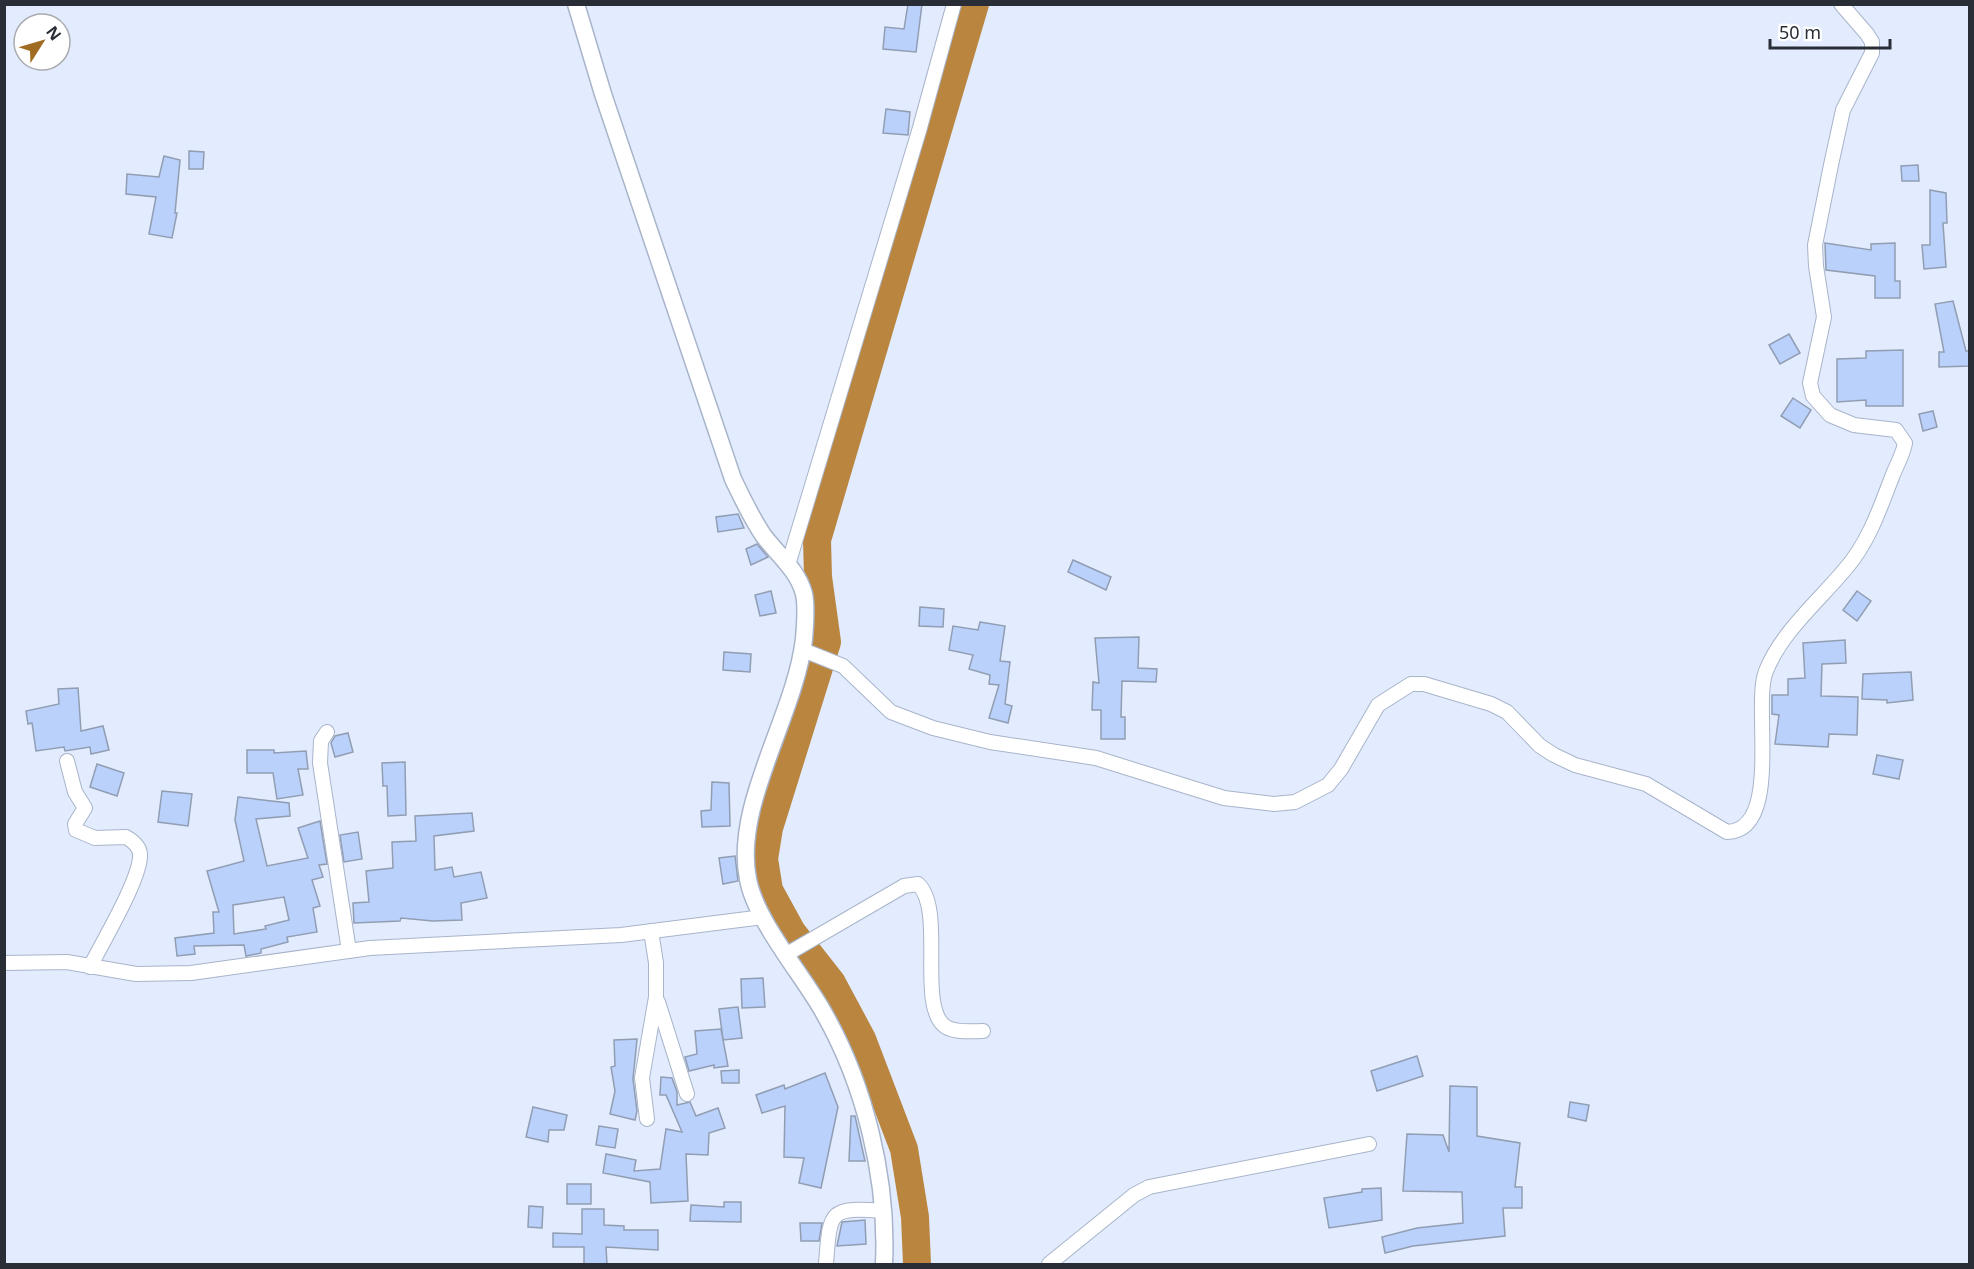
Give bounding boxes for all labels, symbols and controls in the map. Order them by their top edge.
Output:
north arrow [12,12,72,72]
scale bar [1770,12,1890,50]
text: 50 m [1779,20,1821,44]
text: N [41,21,67,45]

